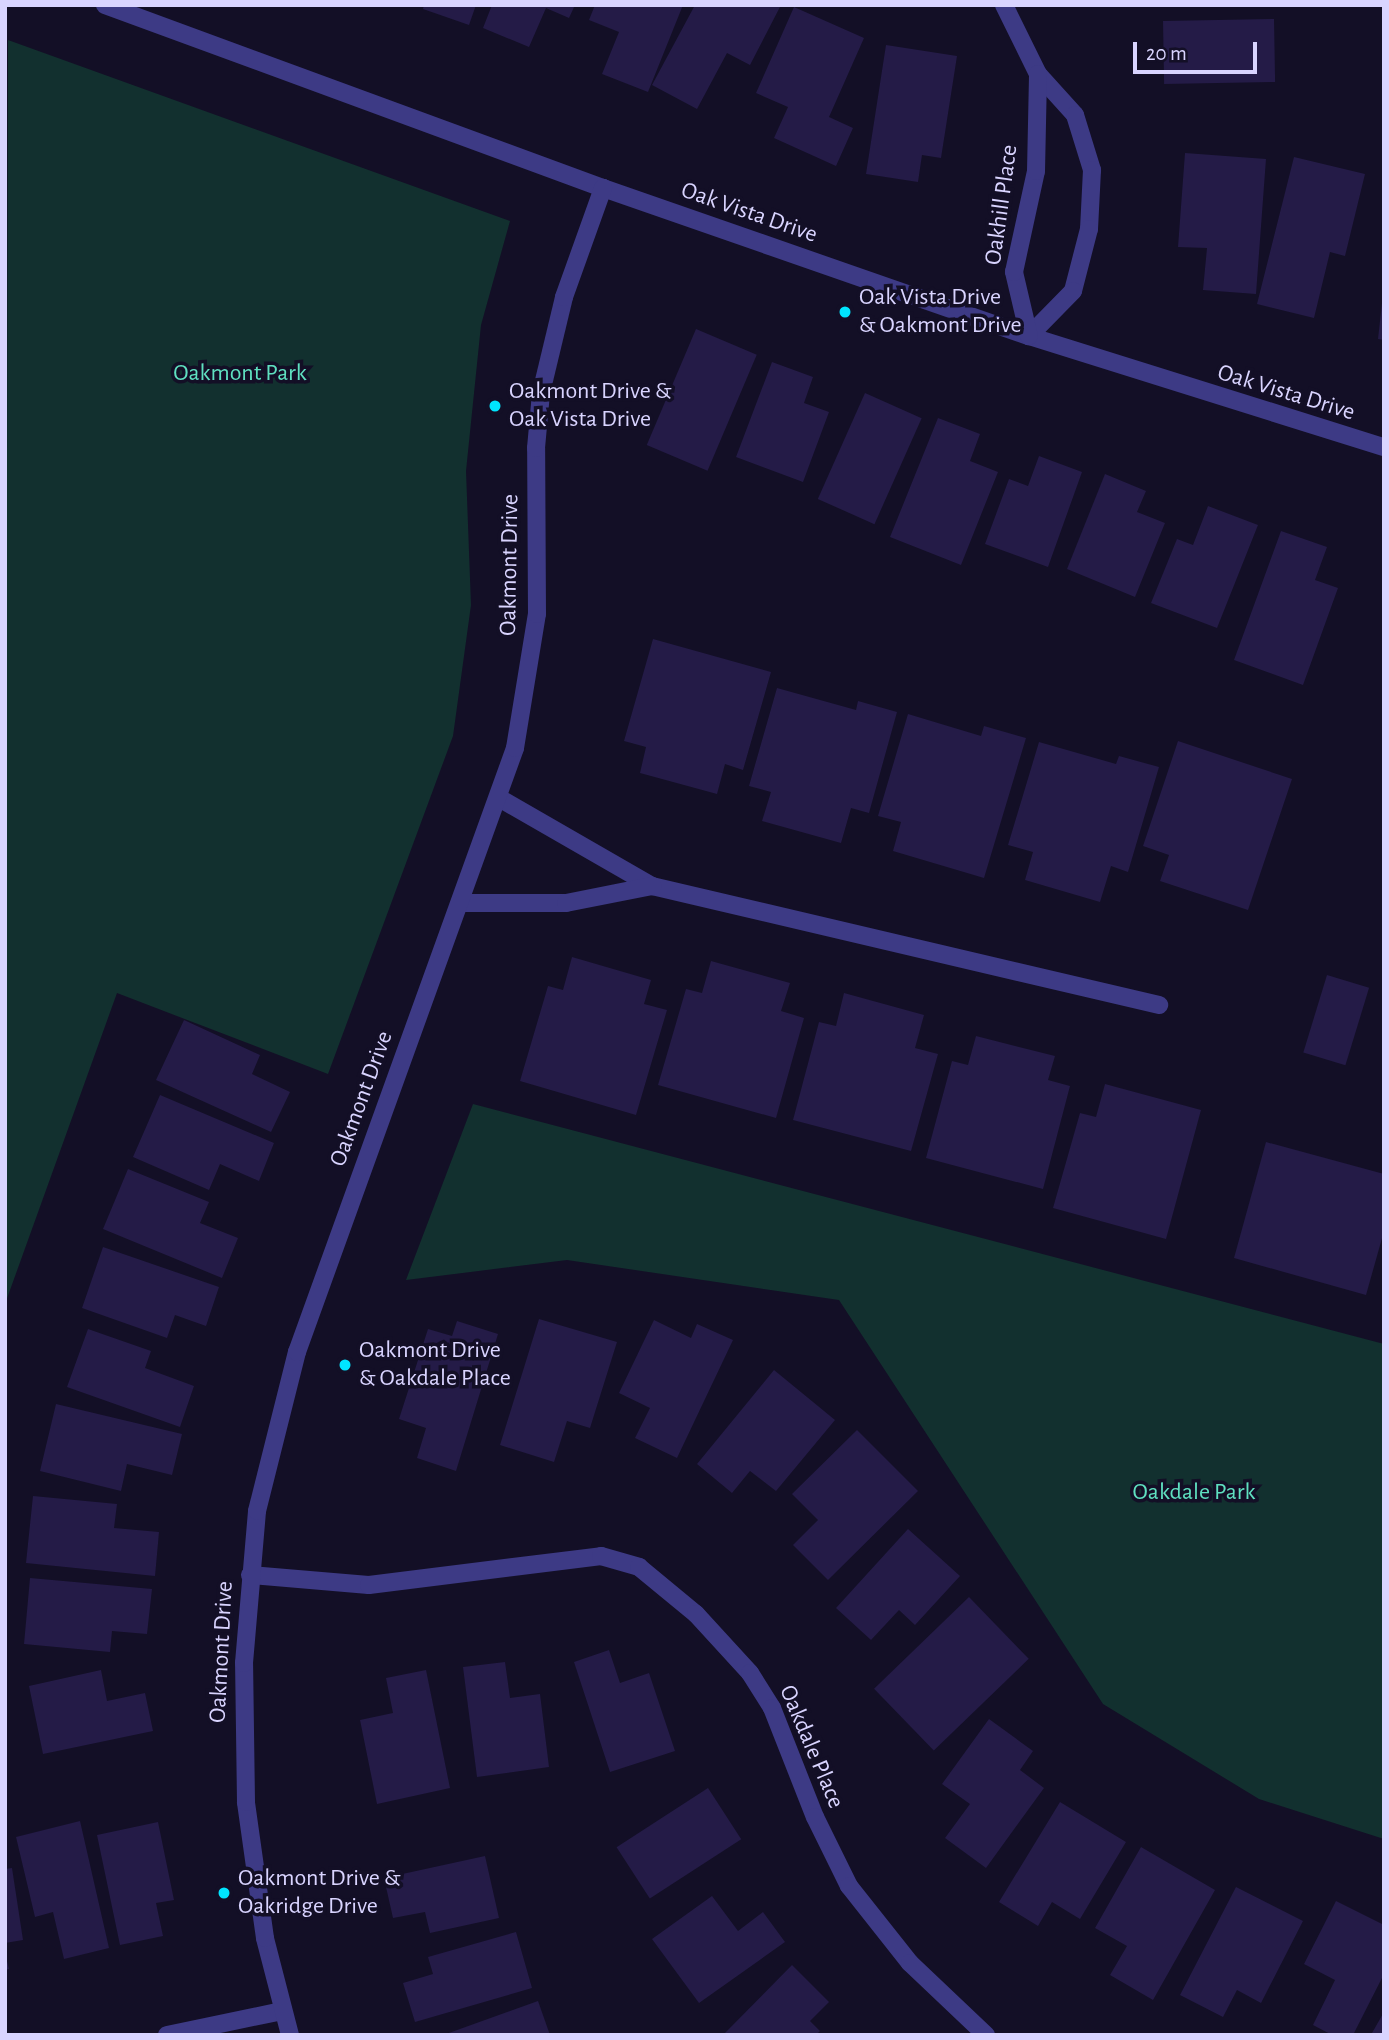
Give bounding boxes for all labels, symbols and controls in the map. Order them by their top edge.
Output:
scale bar [1137,28,1261,72]
text: 20 m [1146,43,1187,64]
street label: Oakhill Place [979,143,1025,267]
street label: Oak Vista Drive [677,176,821,250]
place label: Oak Vista Drive & Oakmont Drive [859,284,1022,340]
marker: Oak Vista Drive & Oakmont Drive [837,304,853,320]
street label: Oak Vista Drive [1214,358,1358,428]
park label: Oakmont Park [173,360,307,388]
place label: Oakmont Drive & Oak Vista Drive [509,378,672,434]
marker: Oakmont Drive & Oak Vista Drive [487,398,503,414]
street label: Oakmont Drive [494,494,526,636]
street label: Oakmont Drive [324,1027,400,1171]
place label: Oakmont Drive & Oakdale Place [359,1337,511,1393]
marker: Oakmont Drive & Oakdale Place [337,1357,353,1373]
park label: Oakdale Park [1133,1479,1255,1507]
street label: Oakmont Drive [204,1580,240,1724]
street label: Oakdale Place [772,1681,850,1813]
place label: Oakmont Drive & Oakridge Drive [238,1865,401,1921]
marker: Oakmont Drive & Oakridge Drive [216,1885,232,1901]

